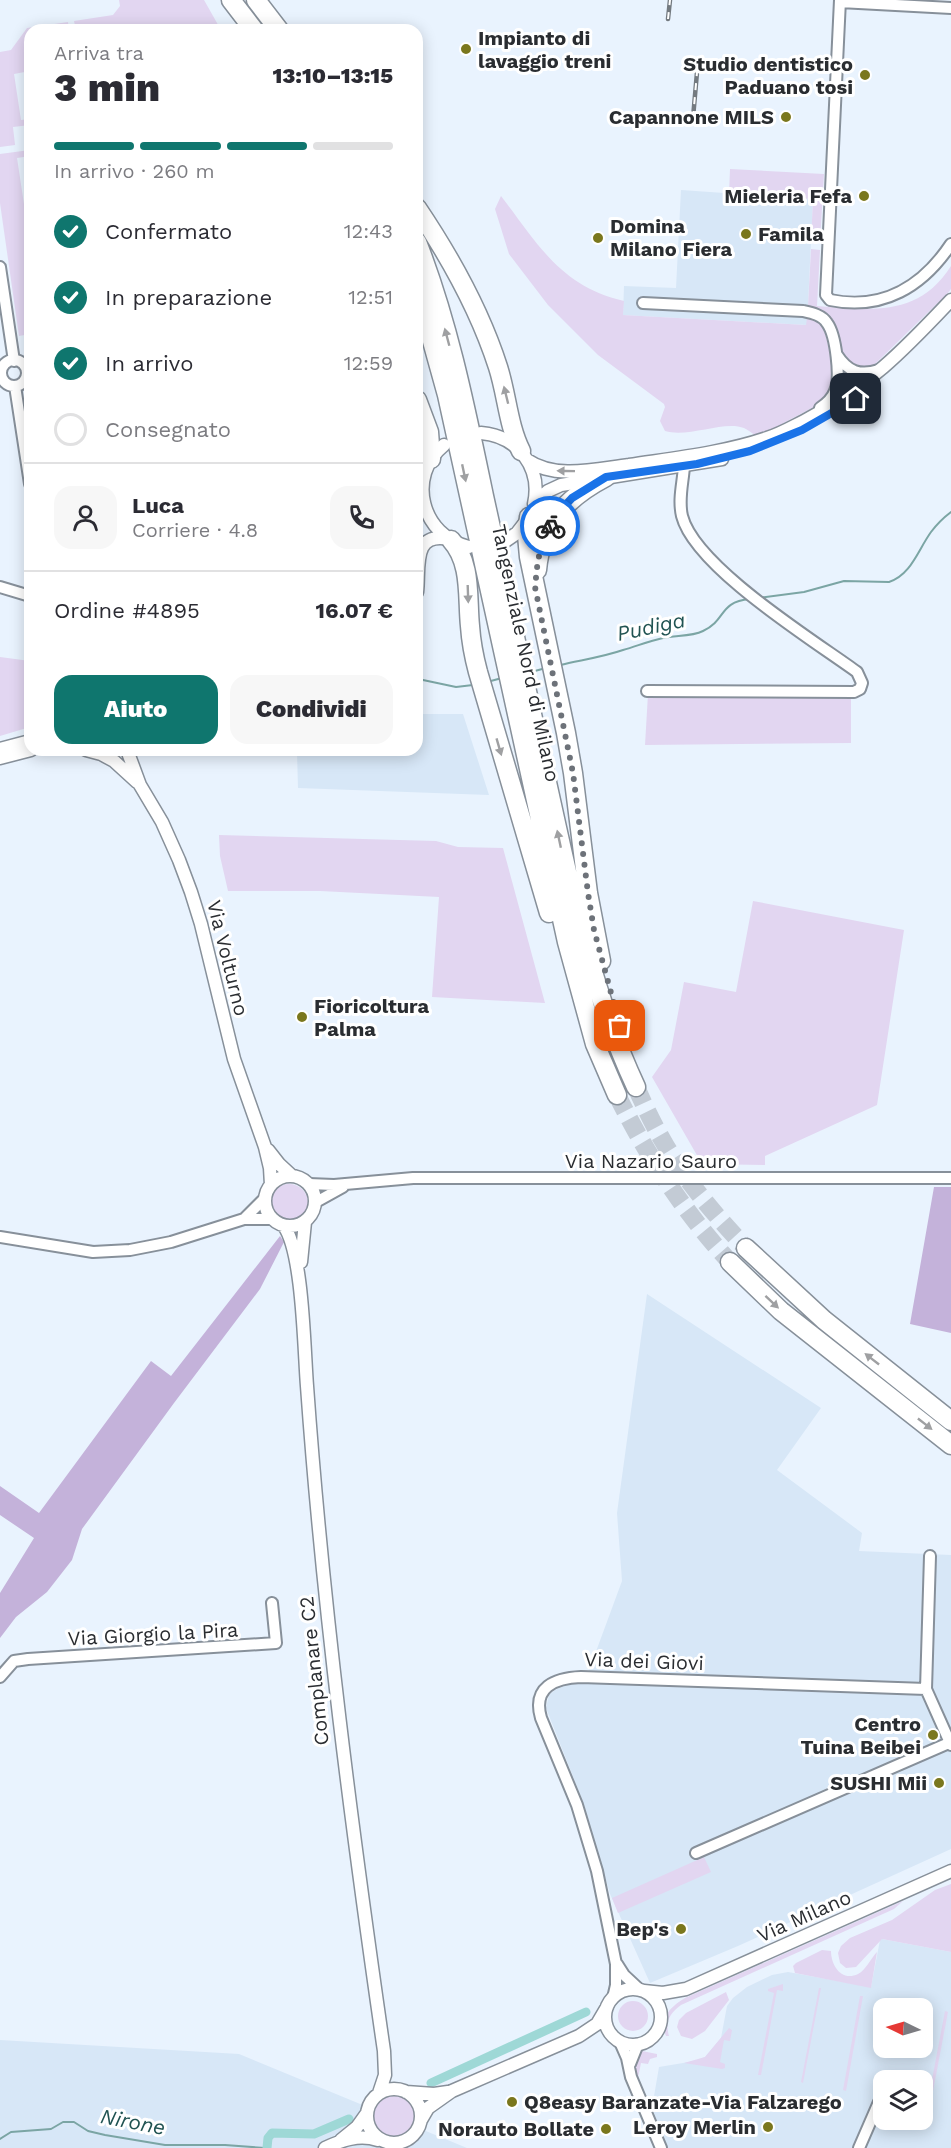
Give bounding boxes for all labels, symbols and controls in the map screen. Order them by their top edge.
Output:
place label: Impianto di lavaggio treni [478,26,611,73]
text: Arriva tra [54,41,144,65]
marker: Impianto di lavaggio treni [459,42,473,56]
place label: Studio dentistico Paduano tosi [683,52,853,99]
text: 13:10–13:15 [272,63,393,88]
text: 3 min [54,65,160,110]
marker: Studio dentistico Paduano tosi [858,68,872,82]
place label: Capannone MILS [609,105,774,129]
marker: Capannone MILS [779,110,793,124]
text: In arrivo · 260 m [54,159,215,183]
place label: Mieleria Fefa [724,184,852,208]
marker: Mieleria Fefa [857,189,871,203]
place label: Domina Milano Fiera [610,214,733,261]
icon: check [54,215,87,248]
text: Confermato [105,219,232,244]
text: 12:43 [344,219,393,243]
place label: Famila [758,222,824,246]
marker: Famila [739,227,753,241]
marker: Domina Milano Fiera [591,231,605,245]
icon: check [54,281,87,314]
text: In preparazione [105,285,272,310]
text: 12:51 [348,285,393,309]
one-way arrow [442,328,452,346]
icon: check [54,347,87,380]
text: In arrivo [105,351,193,376]
text: 12:59 [344,351,393,375]
pin [830,373,881,424]
icon: home [839,382,872,415]
one-way arrow [500,386,510,404]
text: Consegnato [105,417,231,442]
one-way arrow [459,464,469,482]
one-way arrow [557,466,576,476]
button: person [54,486,117,549]
button: phone [330,486,393,549]
text: Luca [132,493,184,518]
courier [520,496,580,556]
icon: bike [534,510,567,543]
text: Corriere · 4.8 [132,518,258,542]
street label: Tangenziale Nord di Milano [487,522,565,784]
one-way arrow [463,585,472,604]
text: Ordine #4895 [54,598,200,623]
text: 16.07 € [316,598,393,623]
water label: Pudiga [614,607,688,646]
button: Aiuto [54,675,218,744]
button: Condividi [230,675,393,744]
one-way arrow [495,738,504,756]
one-way arrow [554,829,563,848]
street label: Via Volturno [202,898,254,1018]
place label: Fioricoltura Palma [314,994,430,1041]
pin [594,1000,645,1051]
icon: bag [603,1009,636,1042]
marker: Fioricoltura Palma [295,1010,309,1024]
street label: Via Nazario Sauro [565,1149,737,1173]
one-way arrow [765,1295,779,1309]
one-way arrow [864,1352,880,1365]
one-way arrow [917,1417,933,1430]
street label: Complanare C2 [294,1595,334,1747]
street label: Via Giorgio la Pira [67,1618,239,1650]
street label: Via dei Giovi [584,1647,704,1675]
place label: Centro Tuina Beibei [800,1712,921,1759]
marker: Centro Tuina Beibei [926,1728,940,1742]
place label: SUSHI Mii [830,1771,927,1795]
marker: SUSHI Mii [932,1776,946,1790]
street label: Via Milano [753,1885,855,1947]
place label: Bep's [616,1917,669,1941]
marker: Bep's [674,1922,688,1936]
north arrow [873,1998,933,2058]
map controls [873,1998,933,2130]
button: layers [873,2070,933,2130]
place label: Q8easy Baranzate-Via Falzarego [524,2090,842,2114]
marker: Q8easy Baranzate-Via Falzarego [505,2095,519,2109]
water label: Nirone [99,2103,168,2140]
place label: Leroy Merlin [633,2115,756,2139]
place label: Norauto Bollate [438,2117,594,2141]
marker: Leroy Merlin [761,2120,775,2134]
marker: Norauto Bollate [599,2122,613,2136]

